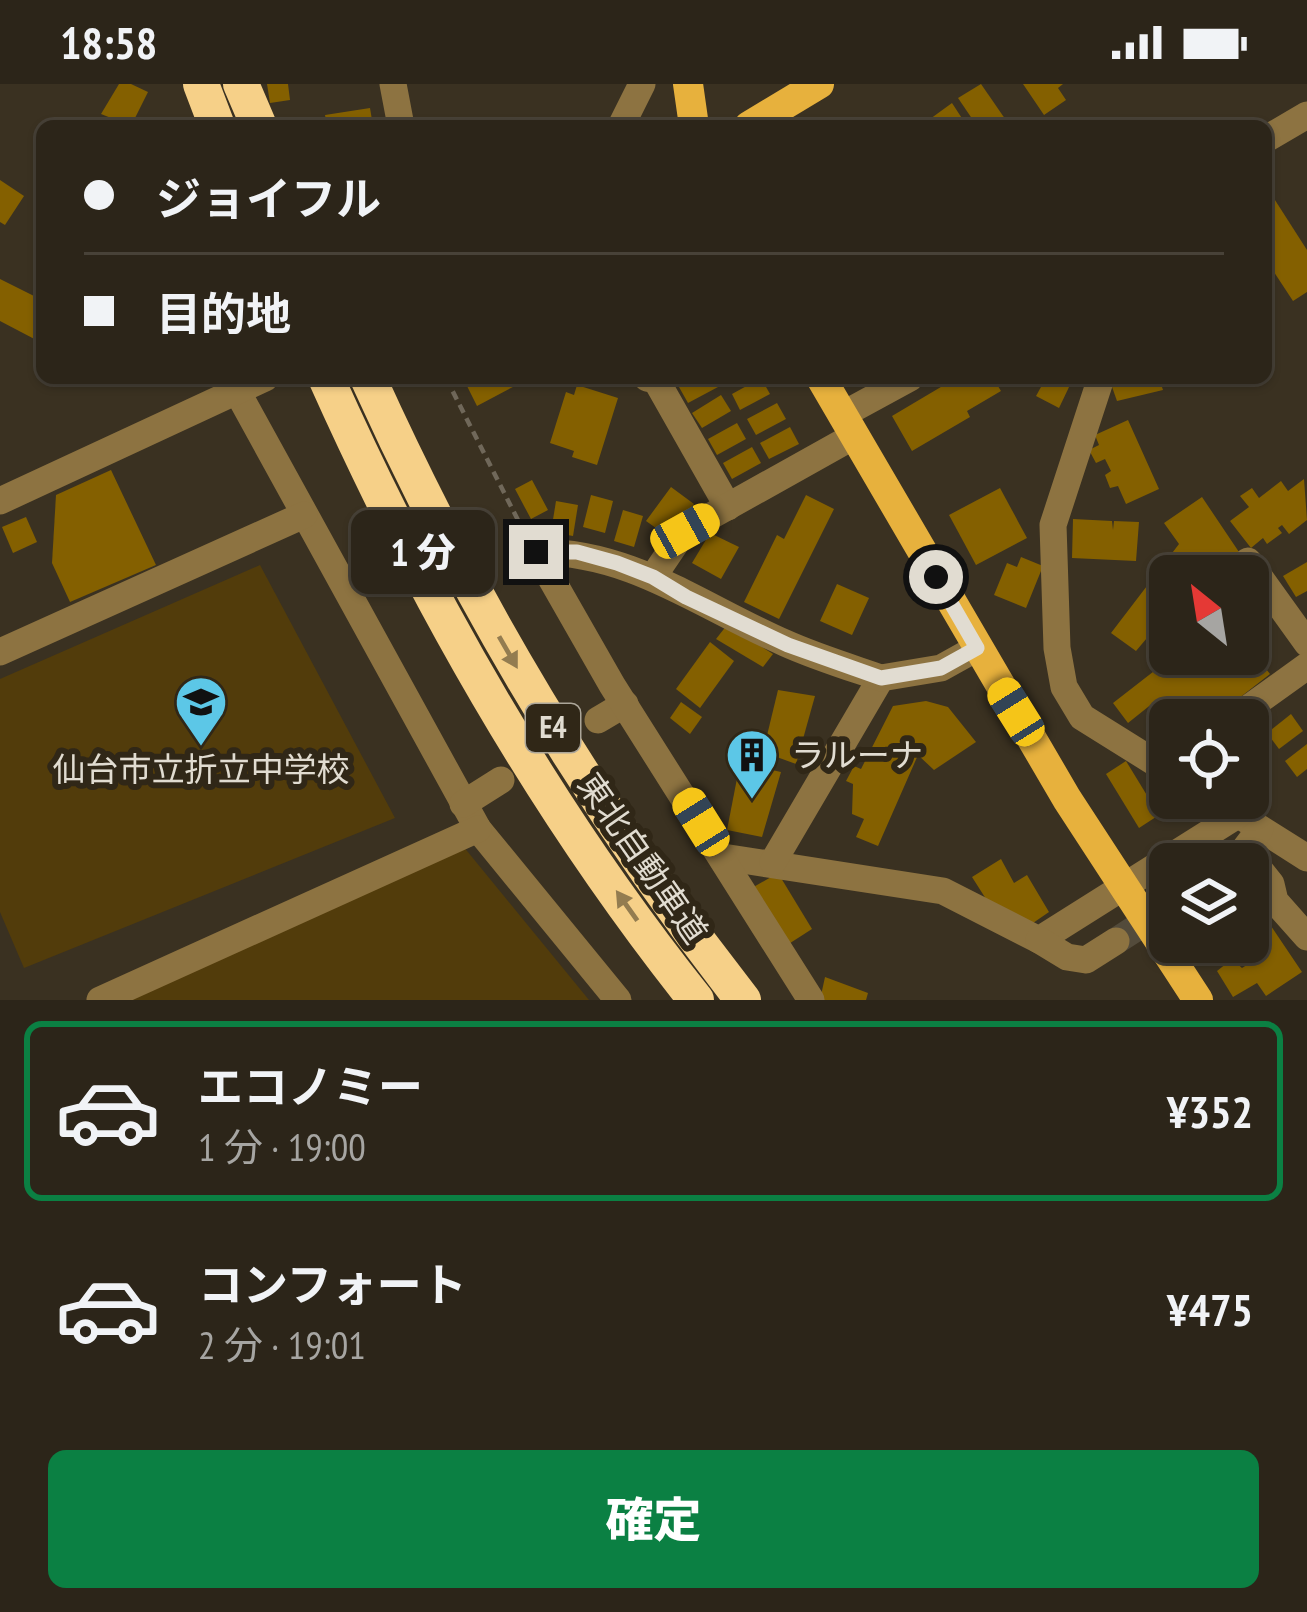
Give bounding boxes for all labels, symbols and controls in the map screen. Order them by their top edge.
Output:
text: 18:58 [60,13,157,71]
text: ジョイフル [156,169,381,227]
text: 目的地 [156,284,291,342]
car [645,498,725,564]
callout: 1 分 [350,510,494,594]
route end [509,525,563,579]
text: 1 分 [390,526,456,577]
route start [909,550,963,604]
north arrow [1149,555,1269,675]
map controls [1149,555,1269,963]
one-way arrow [497,635,518,669]
car [982,672,1050,752]
school or university icon: 仙台市立折立中学校 [173,674,229,748]
button: locate [1149,699,1269,819]
road number: E4 [526,704,580,752]
building icon: ラルーナ [724,727,780,801]
place label: ラルーナ [791,733,923,776]
place label: 仙台市立折立中学校 [53,747,350,790]
street label: 東北自動車道 [569,764,718,951]
car [667,782,735,862]
button: layers [1149,843,1269,963]
one-way arrow [615,890,639,922]
icon: car [54,1057,162,1165]
text: エコノミー [198,1057,423,1115]
text: ¥352 [1167,1082,1253,1140]
text: 1 分 · 19:00 [198,1121,366,1172]
icon: car [54,1255,162,1363]
text: コンフォート [198,1255,467,1313]
text: ¥475 [1167,1280,1253,1338]
text: 2 分 · 19:01 [198,1319,366,1370]
button: 確定 [48,1450,1259,1588]

